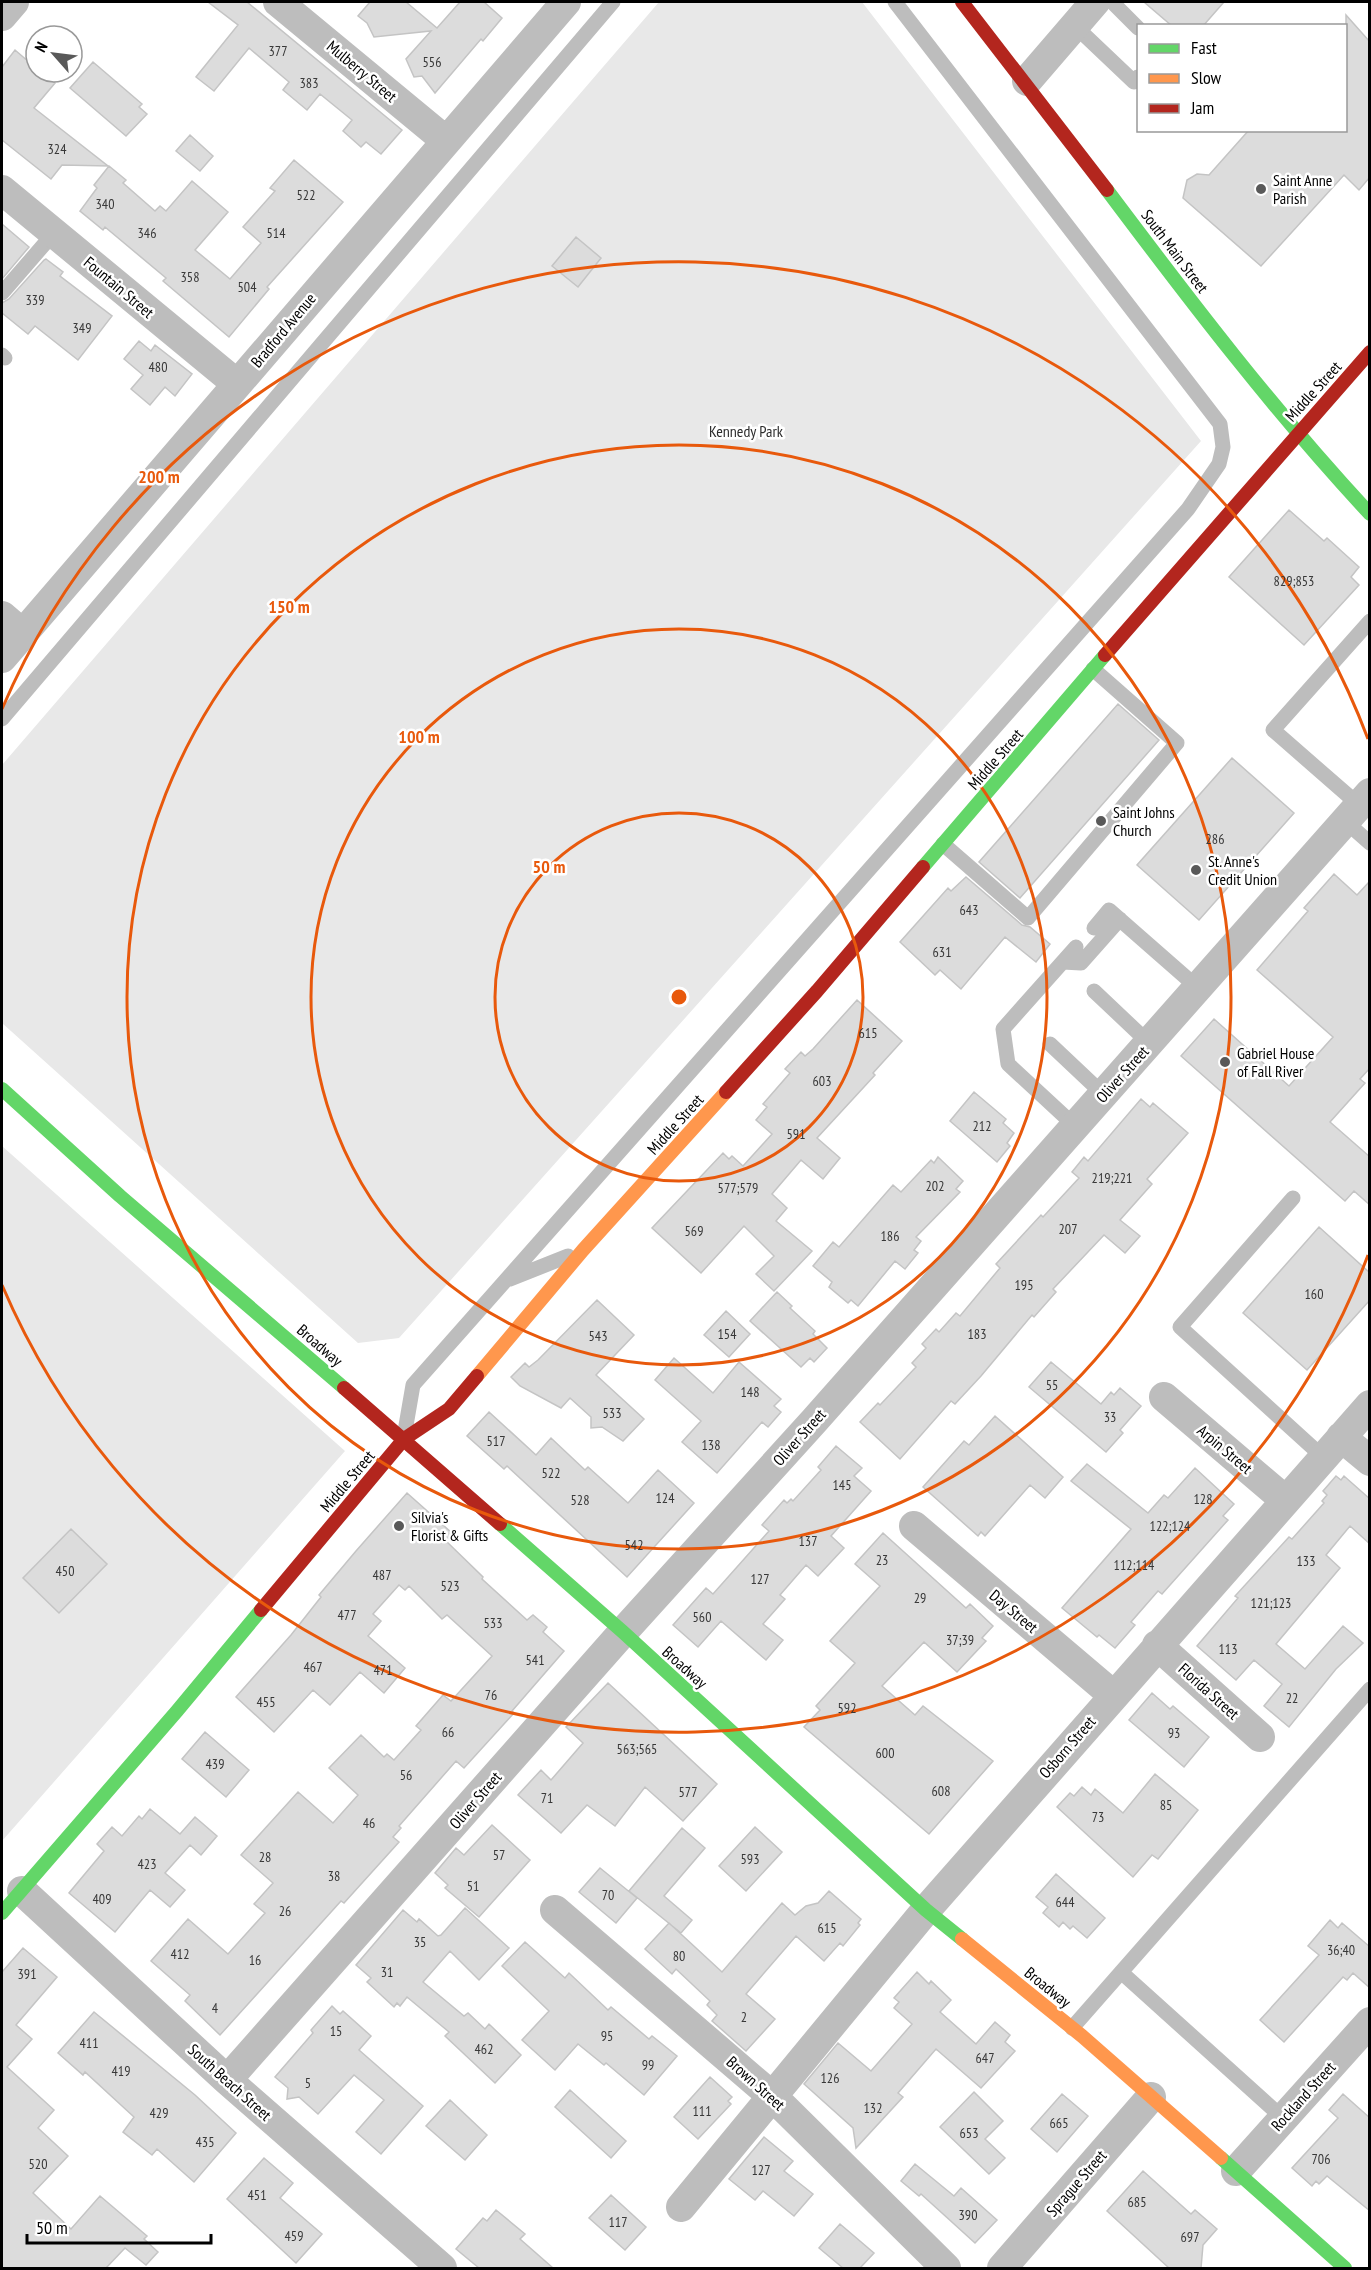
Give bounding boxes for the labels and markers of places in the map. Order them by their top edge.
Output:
place label: Saint Anne Parish [1273,170,1332,208]
marker: Saint Anne Parish [1254,182,1268,196]
place label: Saint Johns Church [1113,802,1175,840]
marker: Saint Johns Church [1094,814,1108,828]
place label: St. Anne's Credit Union [1208,851,1277,889]
marker: St. Anne's Credit Union [1189,863,1203,877]
centre of rings [669,987,689,1007]
place label: Gabriel House of Fall River [1237,1043,1314,1081]
marker: Gabriel House of Fall River [1218,1055,1232,1069]
place label: Silvia's Florist & Gifts [411,1507,488,1545]
marker: Silvia's Florist & Gifts [392,1519,406,1533]

